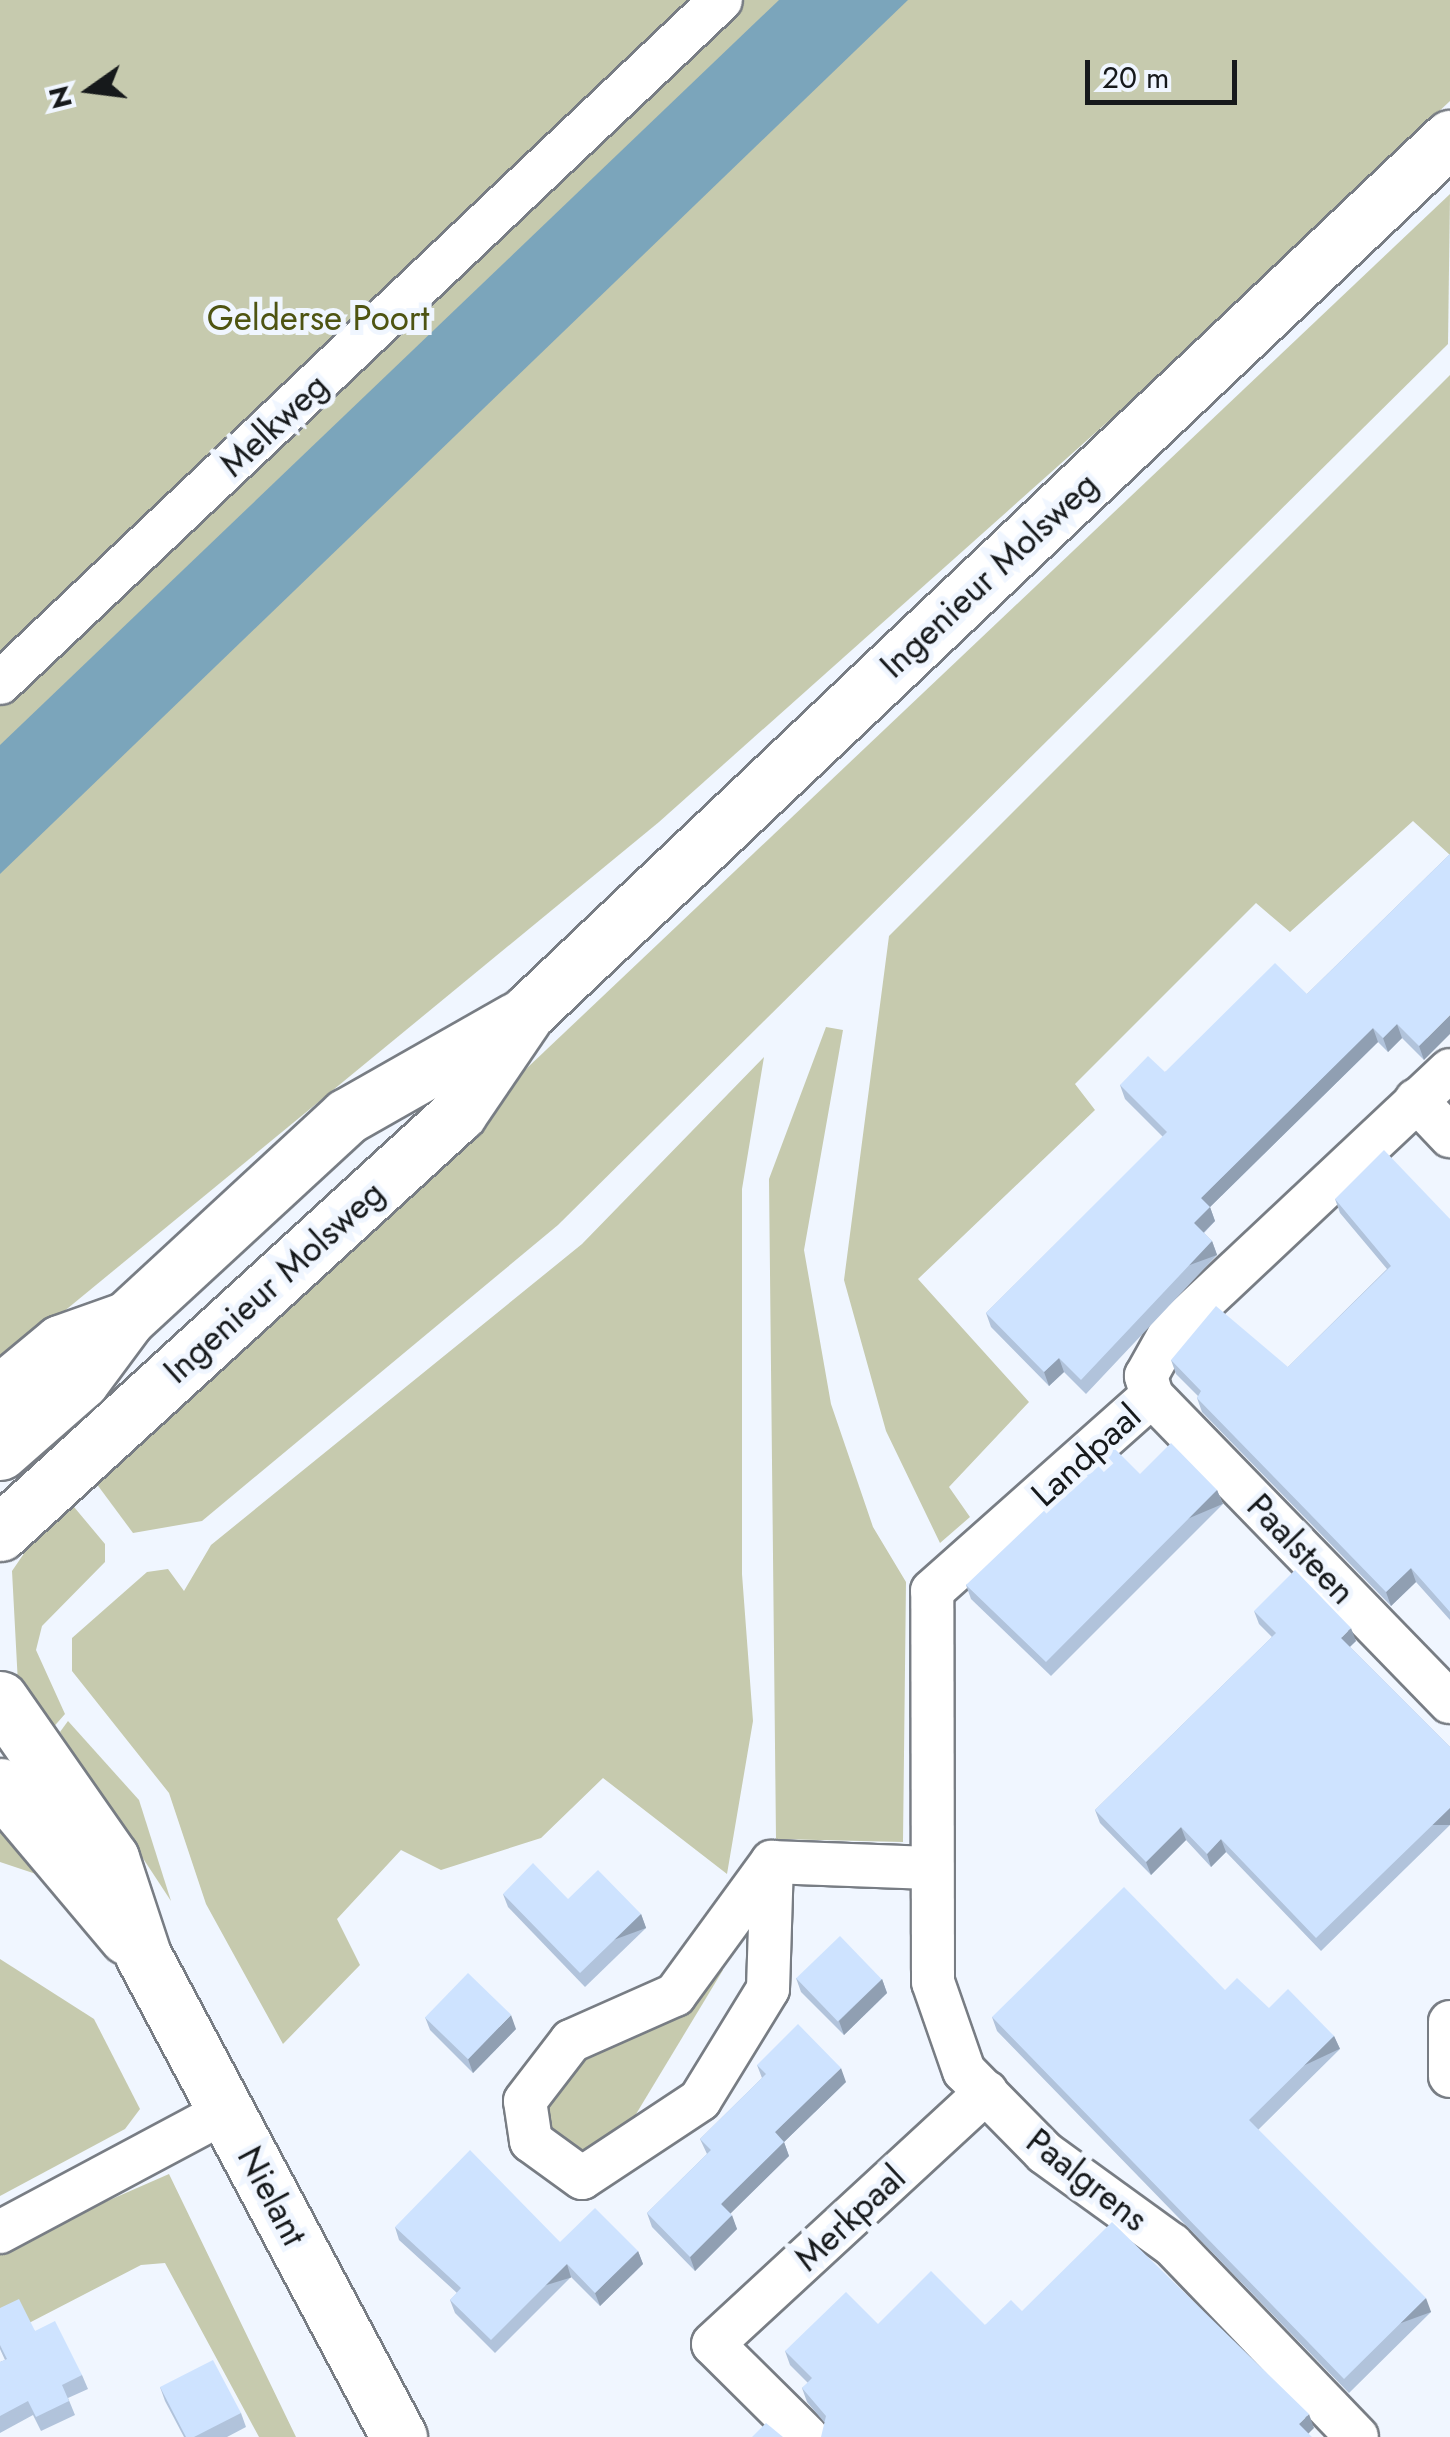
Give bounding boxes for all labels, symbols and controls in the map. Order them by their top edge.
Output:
north arrow [40,40,140,140]
scale bar [1090,40,1242,102]
text: 20 m [1102,56,1169,99]
text: N [38,82,83,113]
park label: Gelderse Poort [207,297,429,339]
street label: Melkweg [212,365,336,485]
street label: Ingenieur Molsweg [872,463,1106,687]
street label: Ingenieur Molsweg [155,1172,393,1392]
street label: Landpaal [1023,1395,1149,1515]
street label: Paalsteen [1238,1485,1364,1613]
street label: Paalgrens [1018,2120,1156,2240]
street label: Nielant [229,2139,315,2253]
street label: Merkpaal [786,2156,914,2280]

